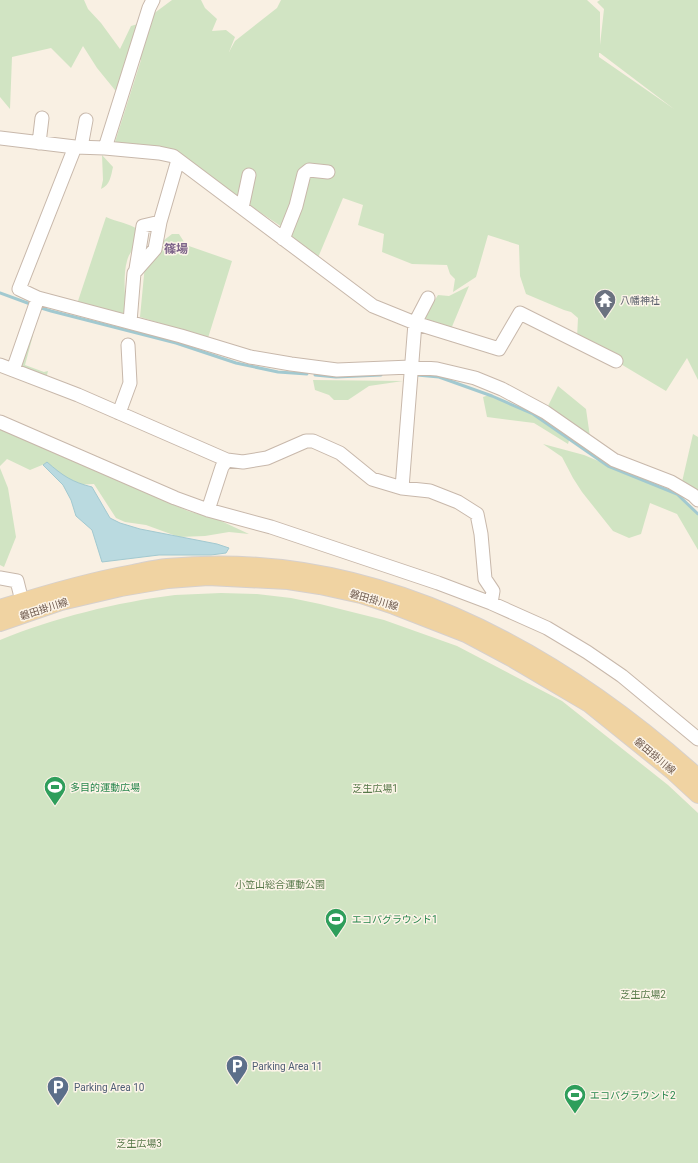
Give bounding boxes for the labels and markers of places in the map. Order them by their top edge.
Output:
temple icon: 八幡神社 [592,287,618,320]
place label: 八幡神社 [620,295,660,306]
sports icon: 多目的運動広場 [42,774,68,807]
place label: 多目的運動広場 [70,782,140,793]
sports icon: エコパグラウンド1 [323,906,349,939]
place label: エコパグラウンド1 [352,914,438,925]
parking icon: Parking Area 11 [224,1053,250,1086]
place label: Parking Area 11 [252,1061,322,1072]
parking icon: Parking Area 10 [45,1074,71,1107]
place label: Parking Area 10 [74,1082,145,1093]
sports icon: エコパグラウンド2 [562,1082,588,1115]
place label: エコパグラウンド2 [590,1090,676,1101]

